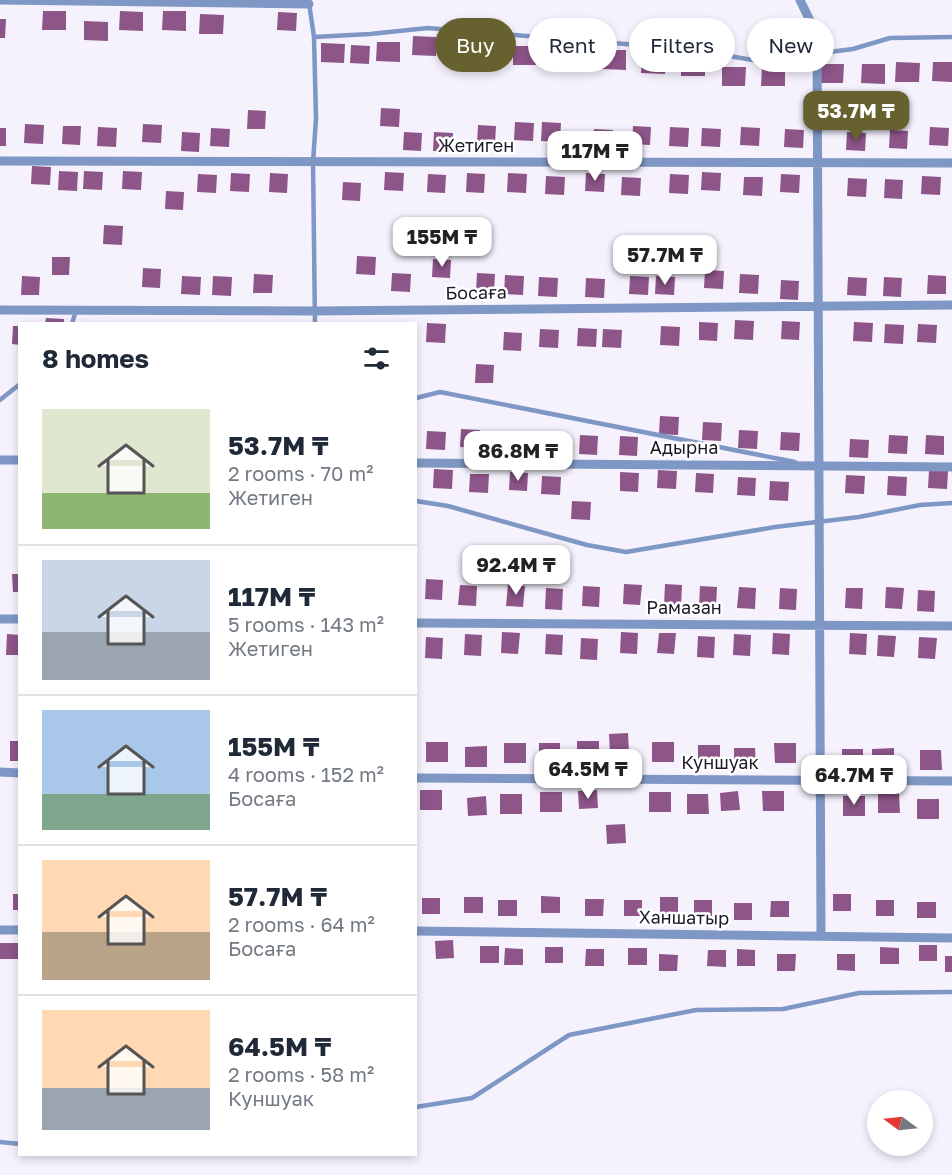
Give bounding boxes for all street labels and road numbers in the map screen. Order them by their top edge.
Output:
street label: Жетиген [438,134,514,156]
street label: Босаға [445,280,507,304]
street label: Адырна [650,436,718,458]
street label: Рамазан [646,596,722,618]
street label: Куншуак [681,751,759,773]
street label: Ханшатыр [639,905,729,929]

